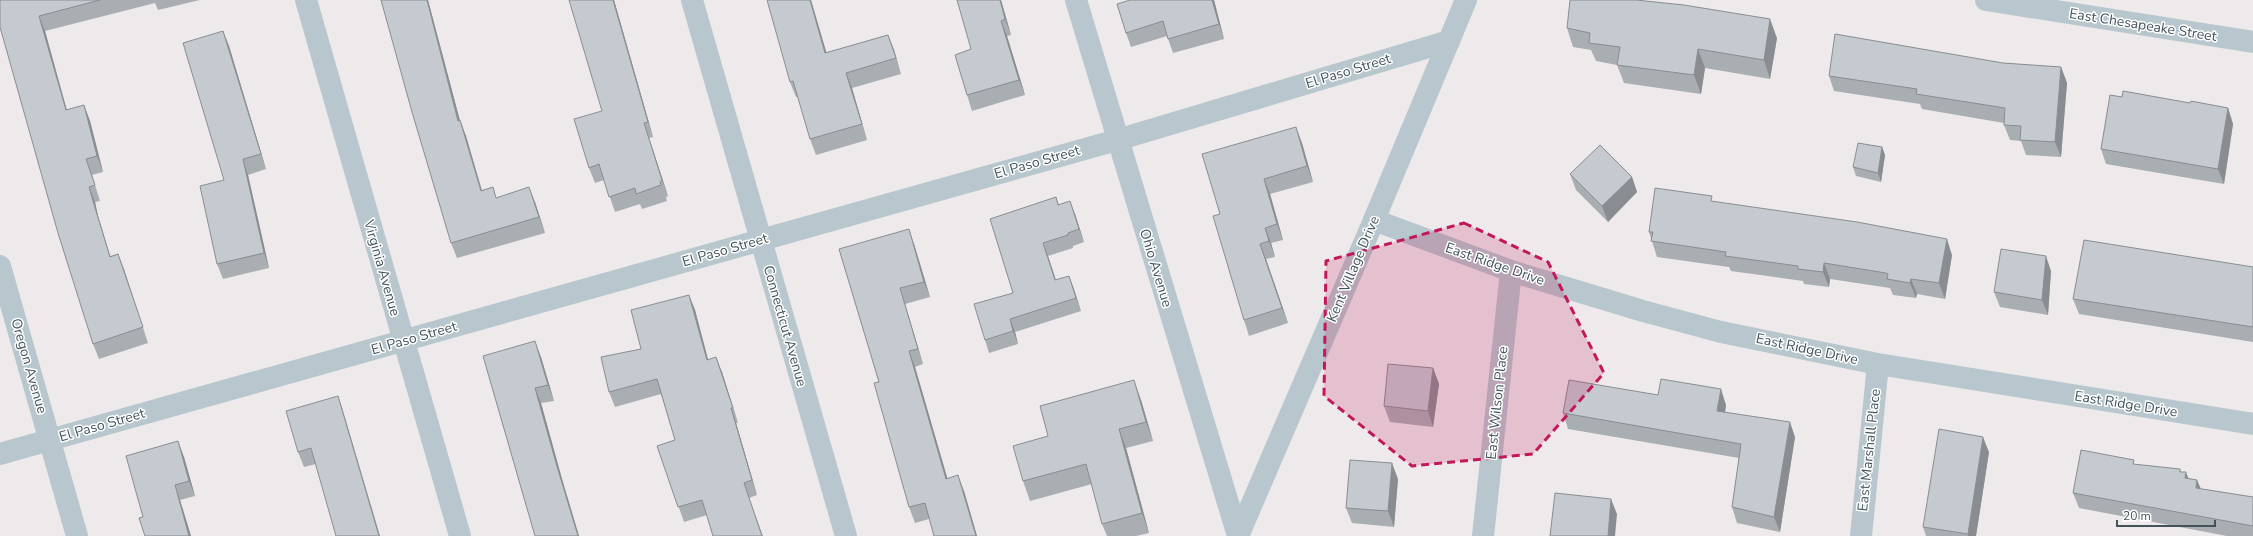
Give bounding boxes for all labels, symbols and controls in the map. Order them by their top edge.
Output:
street label: East Chesapeake Street [2068,4,2218,46]
street label: El Paso Street [1303,49,1393,93]
street label: El Paso Street [992,141,1082,183]
street label: Kent Village Drive [1322,213,1384,325]
street label: Virginia Avenue [359,217,405,318]
street label: Ohio Avenue [1135,227,1177,309]
street label: El Paso Street [680,229,770,271]
street label: East Ridge Drive [1443,238,1547,290]
street label: Connecticut Avenue [759,263,811,389]
street label: Oregon Avenue [6,316,52,416]
street label: El Paso Street [369,317,459,359]
street label: East Ridge Drive [1754,329,1860,369]
street label: East Wilson Place [1482,345,1512,461]
street label: East Ridge Drive [2073,386,2179,422]
street label: East Marshall Place [1853,388,1885,512]
street label: El Paso Street [57,404,147,446]
scale bar [2117,502,2215,528]
text: 20 m [2123,508,2151,524]

